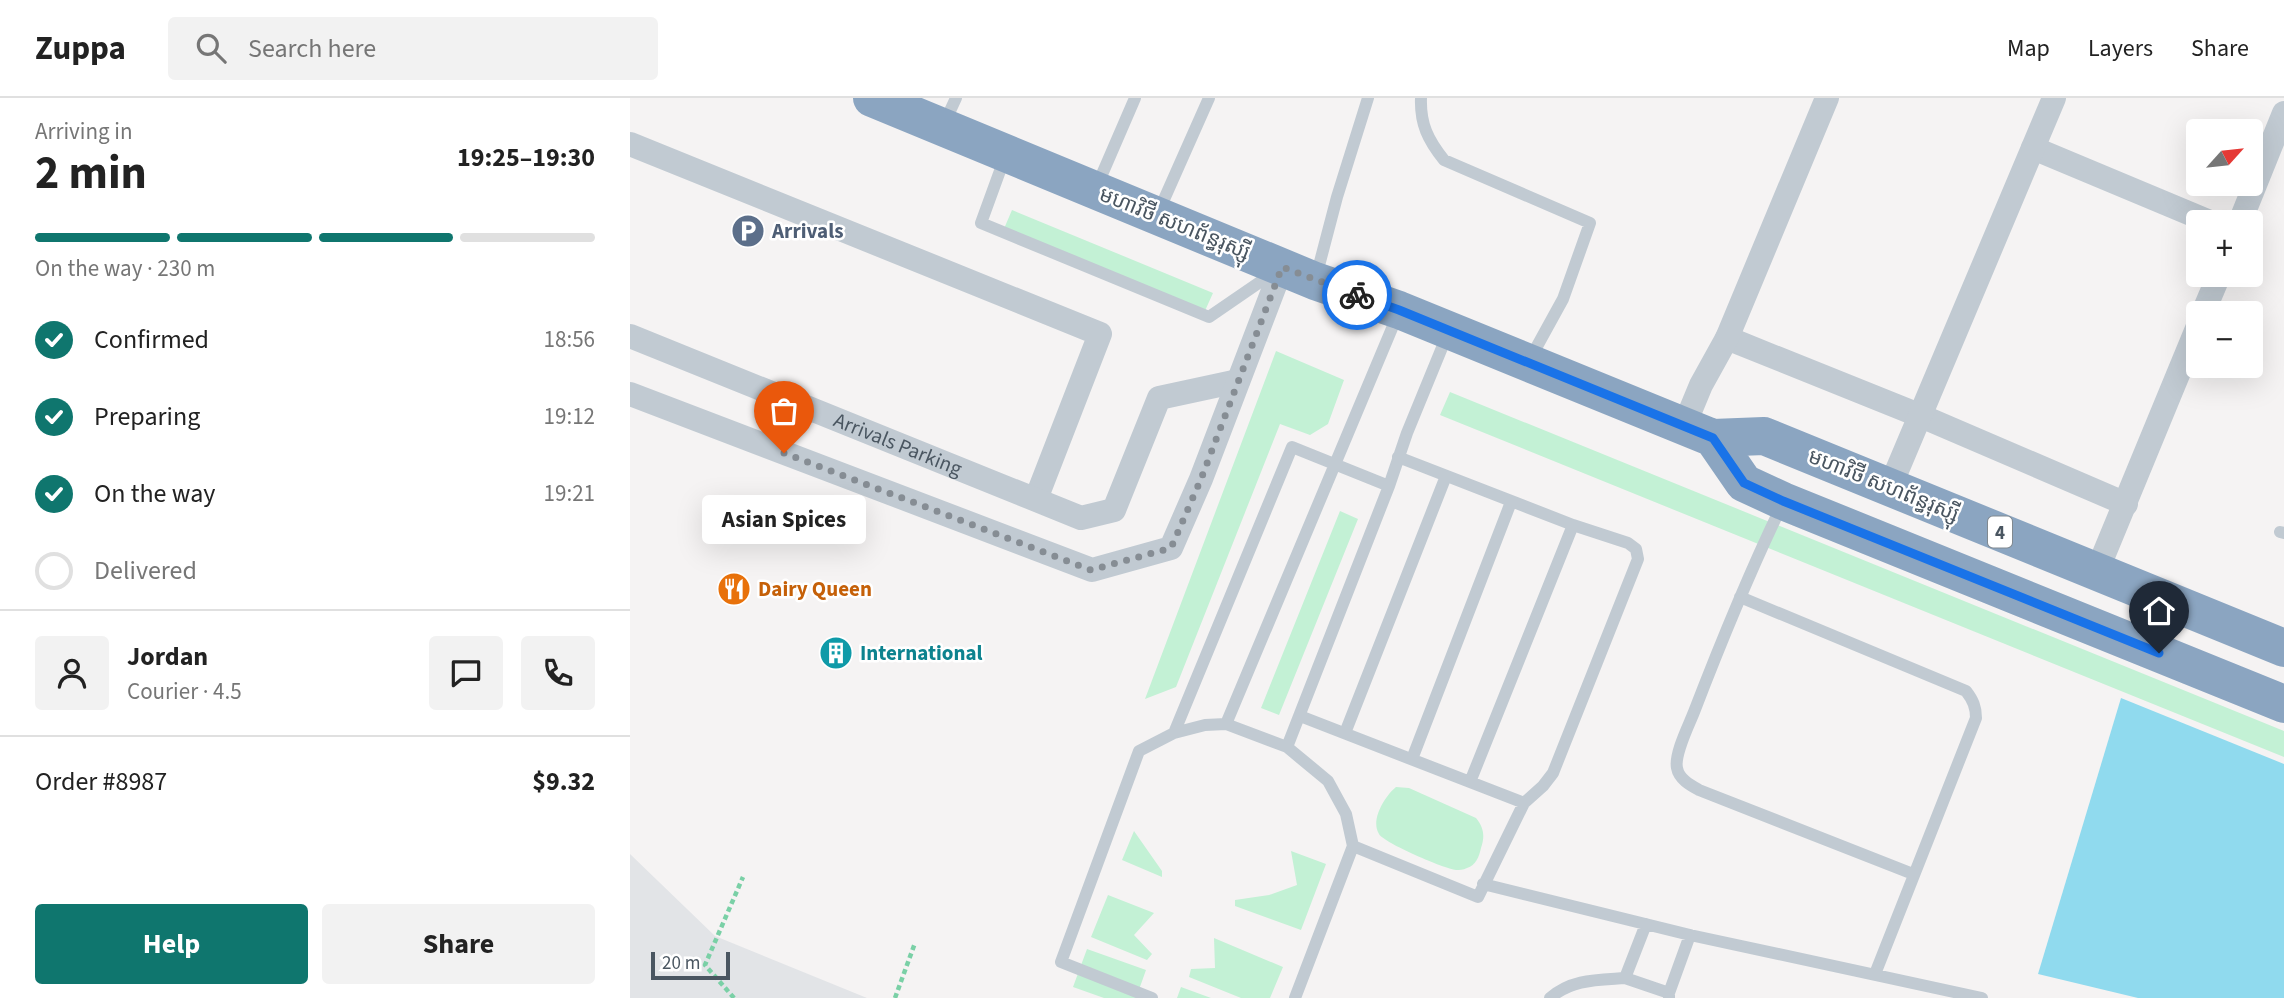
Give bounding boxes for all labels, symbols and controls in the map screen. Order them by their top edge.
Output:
search box [168,17,658,80]
text: Zuppa [35,25,126,72]
icon: search [192,29,230,67]
text: Search here [248,30,376,67]
text: Map [2007,31,2050,66]
text: Layers [2088,31,2153,66]
text: Share [2191,31,2249,66]
text: Arriving in [35,115,133,148]
north arrow [2186,119,2263,196]
map controls [2186,119,2263,378]
text: 19:25–19:30 [457,139,595,176]
text: 2 min [35,141,147,206]
street label: មហាវិថី សហព័ន្ធរុស្ស៊ី [1094,179,1255,270]
button: + [2186,210,2263,287]
parking icon: Arrivals [729,212,767,250]
place label: Arrivals [771,216,843,246]
text: On the way · 230 m [35,252,215,285]
courier [1322,260,1392,330]
icon: bike [1338,276,1376,314]
button: − [2186,301,2263,378]
icon: check [35,321,73,359]
text: Confirmed [94,321,209,358]
text: 18:56 [544,323,595,356]
pin [754,381,814,453]
icon: bag [765,392,803,430]
icon: check [35,398,73,436]
text: Preparing [94,398,200,435]
text: 19:12 [544,400,595,433]
street label: Arrivals Parking [829,405,967,484]
street label: មហាវិថី សហព័ន្ធរុស្ស៊ី [1803,441,1964,532]
icon: check [35,475,73,513]
text: On the way [94,475,215,512]
text: 19:21 [544,477,595,510]
callout: Asian Spices [702,495,866,544]
text: Asian Spices [722,503,846,536]
road number: 4 [1988,516,2012,547]
text: Delivered [94,552,197,589]
restaurant icon: Dairy Queen [715,570,753,608]
place label: Dairy Queen [758,574,872,604]
pin [2129,581,2189,653]
icon: home [2140,592,2178,630]
building icon: International [817,634,855,672]
button: person [35,636,109,710]
button: chat [429,636,503,710]
button: phone [521,636,595,710]
text: Jordan [127,638,208,675]
place label: International [860,638,983,668]
text: Courier · 4.5 [127,675,242,708]
text: Order #8987 [35,763,167,800]
text: $9.32 [532,763,595,800]
button: Help [35,904,308,984]
button: Share [322,904,595,984]
scale bar [651,949,730,981]
text: 20 m [662,950,700,977]

